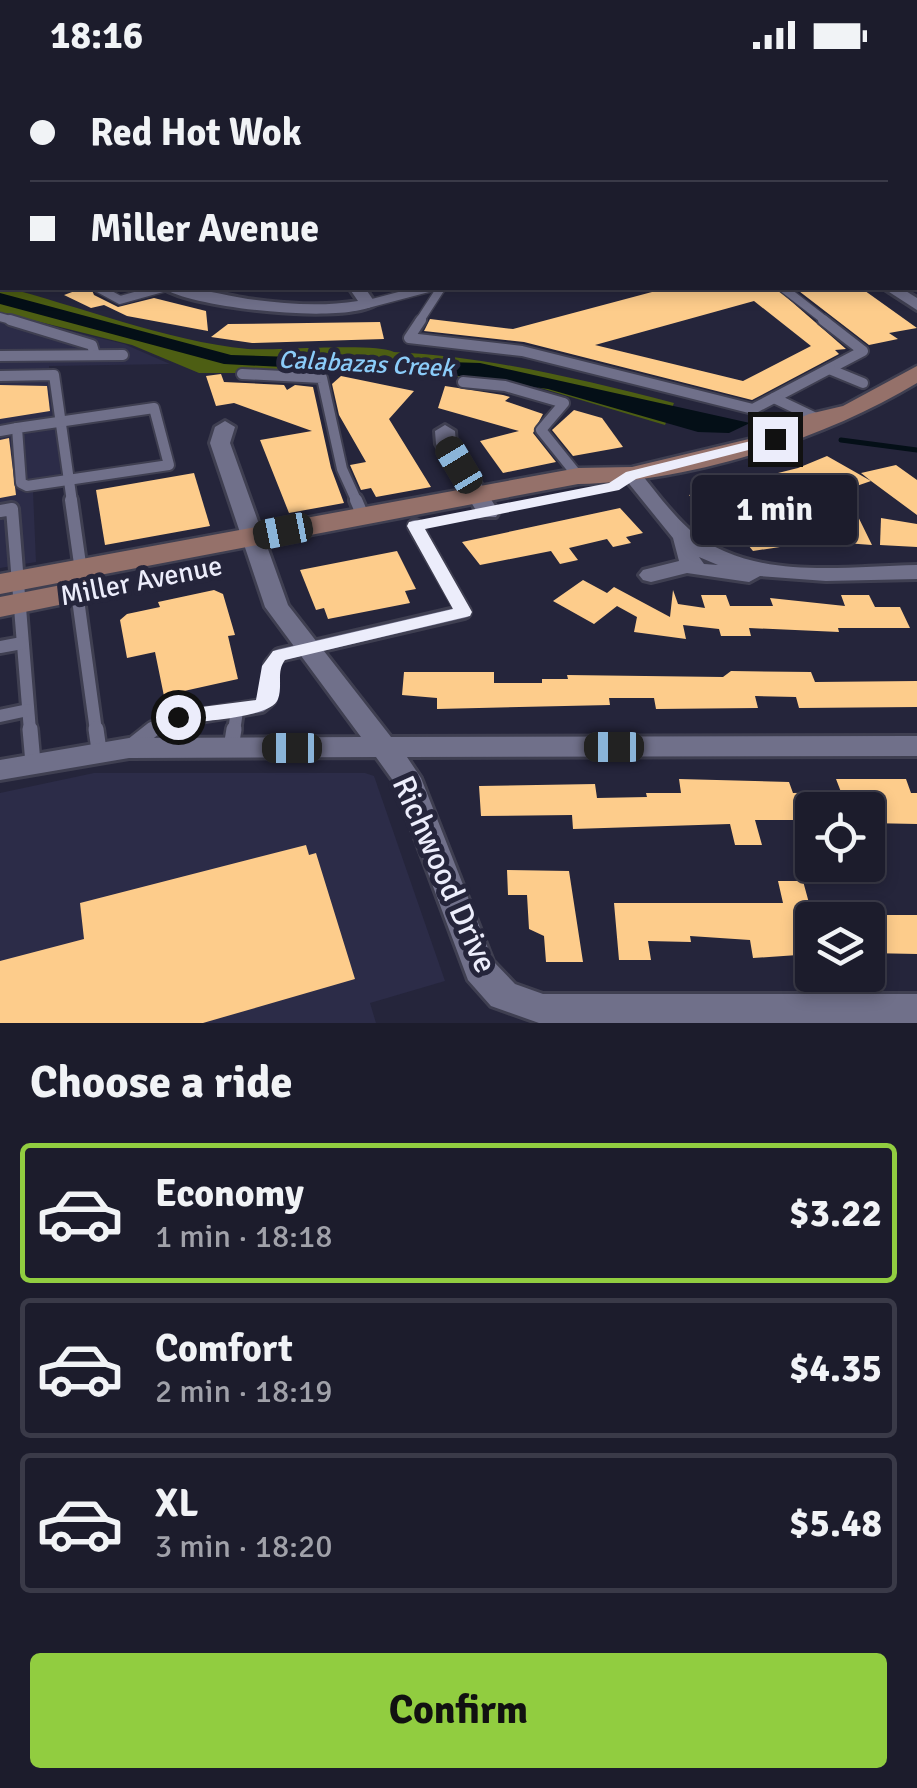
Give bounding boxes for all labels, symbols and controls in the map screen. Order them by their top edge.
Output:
text: 18:16 [50,12,143,59]
text: Red Hot Wok [90,109,302,156]
text: Miller Avenue [90,205,319,252]
water label: Calabazas Creek [278,343,457,384]
route end [753,417,798,462]
car [431,432,487,498]
callout: 1 min [692,474,858,544]
text: 1 min [736,490,813,529]
car [251,511,315,551]
street label: Miller Avenue [57,549,225,613]
route start [156,695,201,740]
car [584,732,644,762]
car [262,733,322,763]
street label: Richwood Drive [384,770,505,979]
map controls [795,792,885,992]
button: locate [795,792,885,882]
button: layers [795,902,885,992]
text: Choose a ride [30,1055,293,1110]
icon: car [35,1168,125,1258]
text: Economy [155,1170,304,1217]
text: $3.22 [789,1190,882,1237]
text: 1 min · 18:18 [155,1217,333,1256]
icon: car [35,1323,125,1413]
text: Comfort [155,1325,293,1372]
text: $4.35 [789,1345,882,1392]
text: 2 min · 18:19 [155,1372,333,1411]
icon: car [35,1478,125,1568]
text: XL [155,1480,198,1527]
text: $5.48 [789,1500,882,1547]
text: 3 min · 18:20 [155,1527,333,1566]
button: Confirm [30,1653,887,1768]

